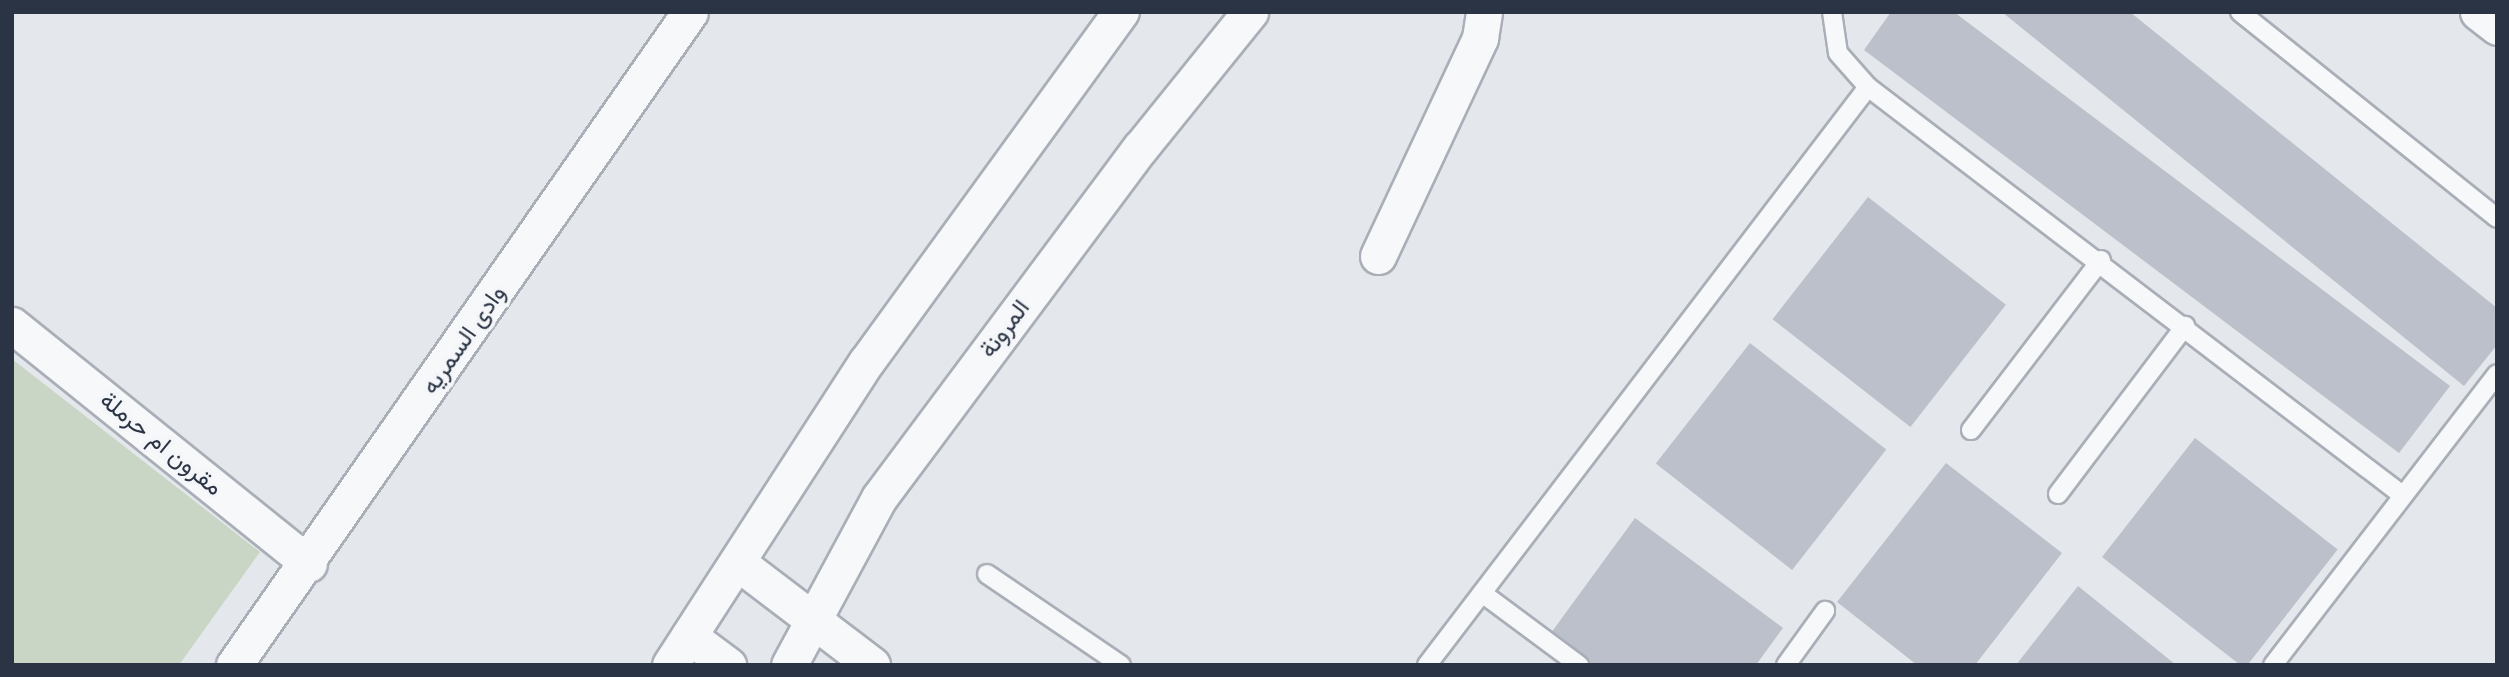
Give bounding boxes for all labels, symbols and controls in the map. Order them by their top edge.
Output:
street label: وادى السمريه [416,280,512,400]
street label: المرونة [974,294,1036,364]
street label: مقرون ام حرملة [94,386,228,502]

